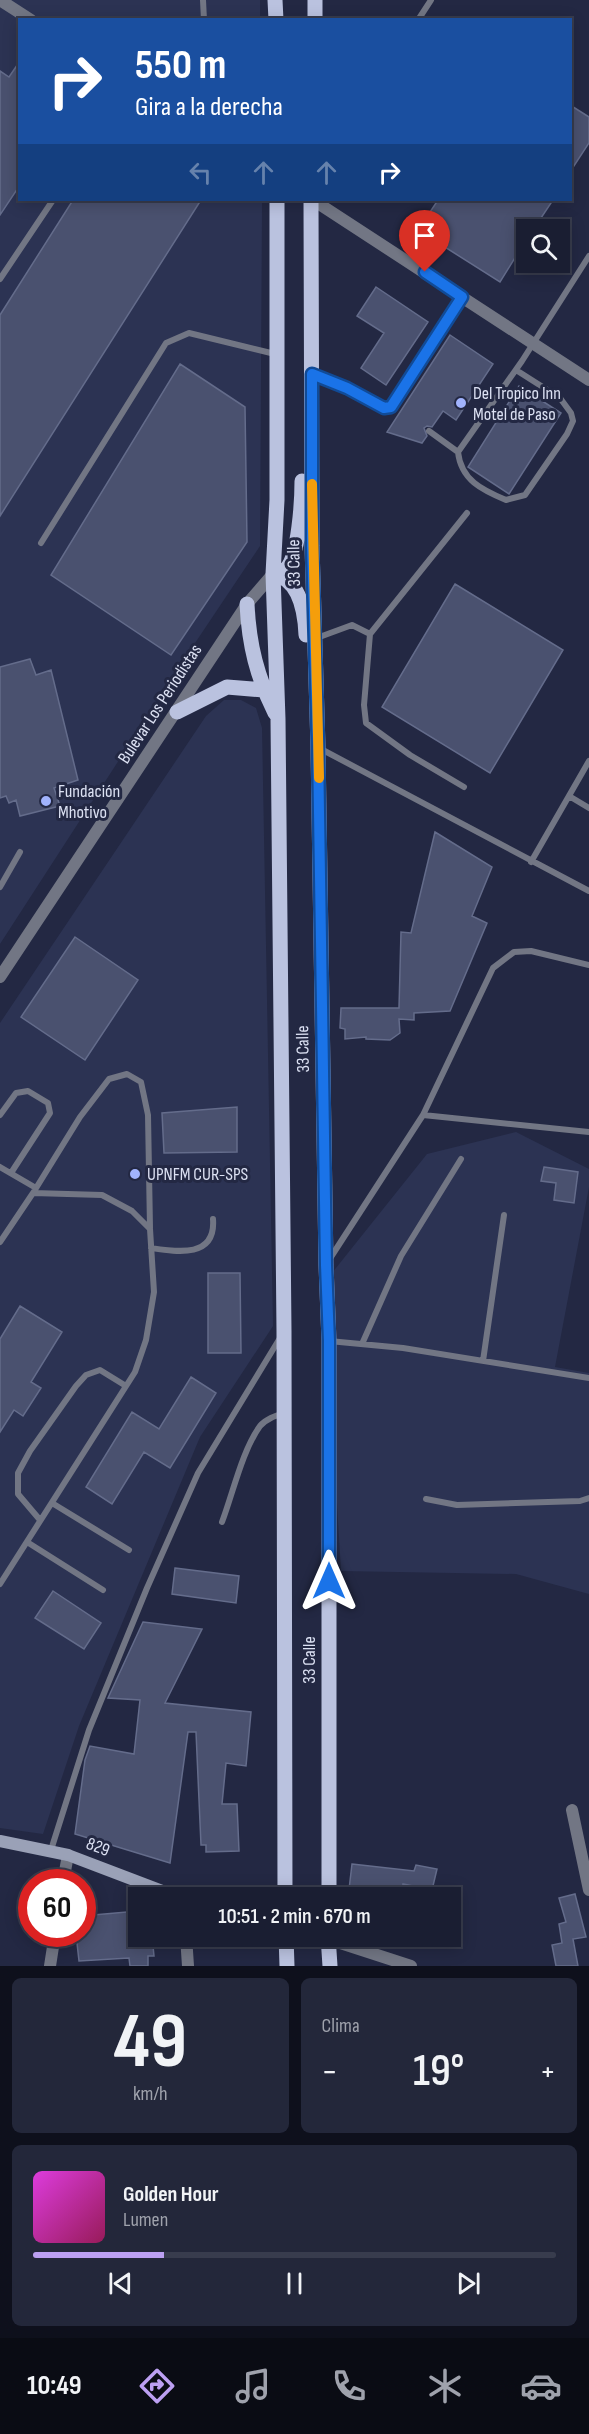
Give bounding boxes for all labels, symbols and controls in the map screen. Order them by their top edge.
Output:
text: 550 m [135,40,226,91]
icon: right [36,42,114,120]
text: Gira a la derecha [135,91,283,123]
icon: left [184,156,217,189]
icon: ahead [247,156,280,189]
icon: ahead [310,156,343,189]
icon: right [373,156,406,189]
pin [399,210,450,272]
icon: arrive [408,219,441,252]
map controls [516,219,570,273]
button: search [516,219,570,273]
place label: Del Tropico Inn Motel de Paso [473,383,561,425]
marker: Del Tropico Inn Motel de Paso [454,396,468,410]
street label: 33 Calle [283,539,305,587]
street label: Bulevar Los Periodistas [114,640,206,768]
place label: Fundación Mhotivo [58,781,120,823]
marker: Fundación Mhotivo [39,794,53,808]
street label: 33 Calle [292,1025,314,1073]
place label: UPNFM CUR-SPS [147,1164,249,1185]
marker: UPNFM CUR-SPS [128,1167,142,1181]
position arrow [297,1549,361,1613]
street label: 33 Calle [299,1636,320,1684]
street label: 829 [83,1833,113,1861]
speed limit sign: 60 [18,1869,96,1947]
text: 10:51 · 2 min · 670 m [218,1903,371,1930]
text: 49 [114,1996,187,2089]
text: Clima [322,2014,360,2038]
text: 19° [413,2044,464,2099]
text: − [322,2052,338,2092]
text: + [540,2052,556,2092]
text: km/h [133,2082,168,2106]
text: Golden Hour [123,2181,219,2208]
text: Lumen [123,2208,168,2232]
icon: previous [104,2267,137,2300]
icon: pause [278,2267,311,2300]
icon: next [452,2267,485,2300]
icon: directions [136,2365,178,2407]
icon: music [232,2365,274,2407]
icon: phone [328,2365,370,2407]
icon: climate [424,2365,466,2407]
icon: car [520,2365,562,2407]
text: 10:49 [27,2370,82,2402]

